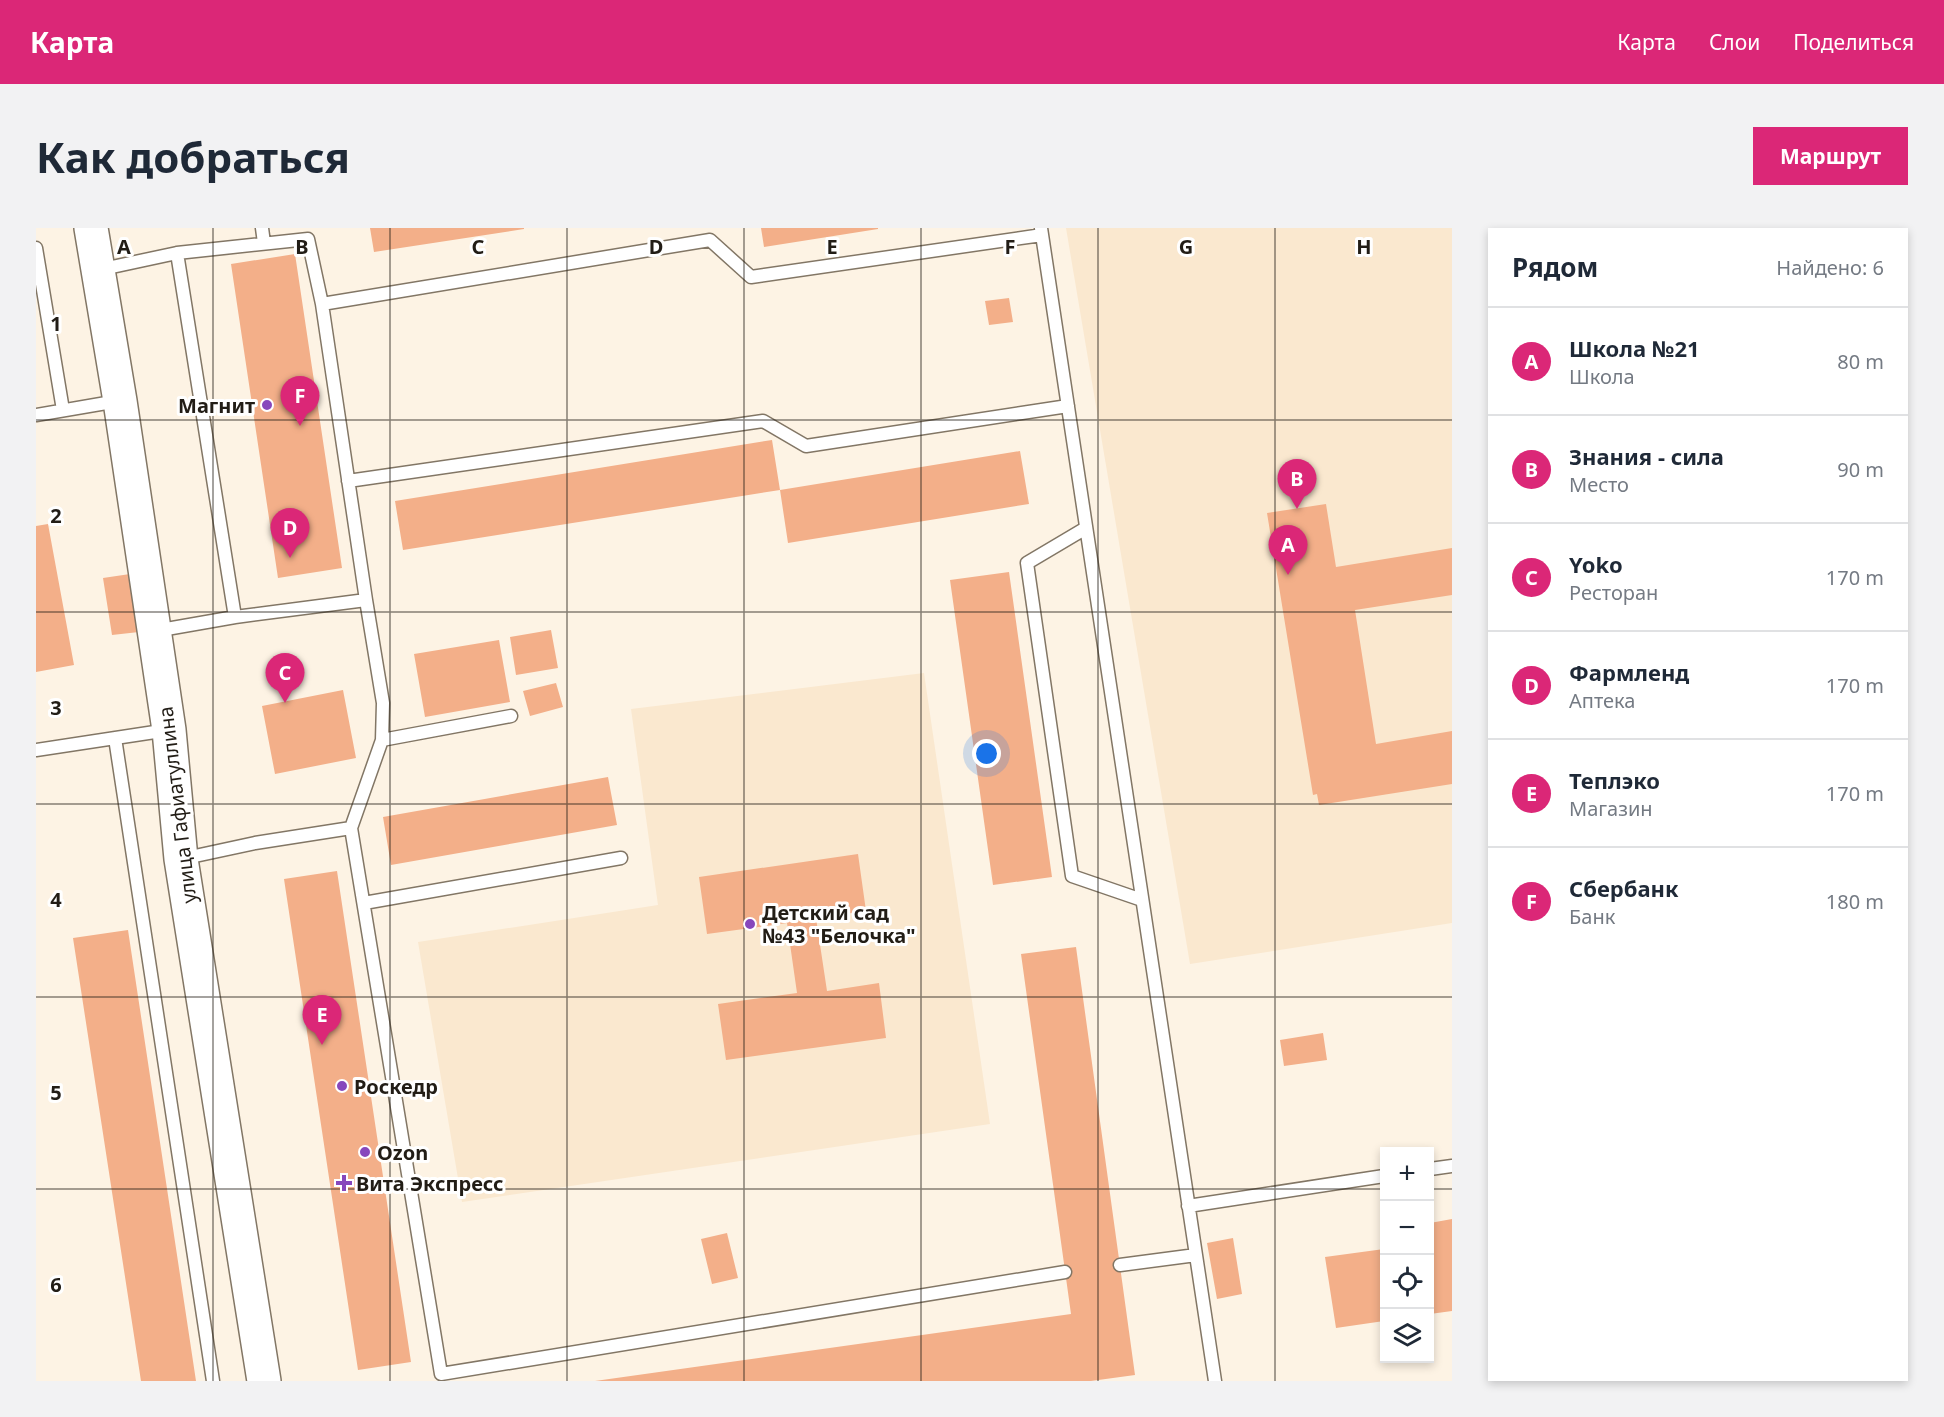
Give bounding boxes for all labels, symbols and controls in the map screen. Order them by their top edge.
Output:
text: Карта [30,23,114,61]
text: Карта [1617,28,1676,56]
text: Слои [1709,28,1760,56]
text: Поделиться [1793,28,1914,56]
button: Маршрут [1753,127,1908,185]
text: Как добраться [36,128,350,185]
text: A [117,233,131,260]
text: B [295,233,309,260]
text: C [472,233,485,260]
text: D [649,233,663,260]
text: E [826,233,838,260]
text: F [1005,233,1015,260]
text: G [1179,233,1193,260]
text: H [1356,233,1372,260]
text: Рядом [1512,249,1598,285]
text: Найдено: 6 [1776,254,1884,281]
text: 1 [50,310,62,337]
text: Школа №21 [1569,333,1700,363]
text: A [1525,348,1538,375]
text: 80 m [1837,348,1884,375]
text: Школа [1569,363,1635,390]
pin: F [280,376,320,426]
place label: Магнит [178,392,255,419]
marker: Магнит [260,398,274,412]
text: Знания - сила [1569,441,1724,471]
text: B [1525,456,1538,483]
text: 90 m [1837,456,1884,483]
pin: B [1278,460,1316,509]
text: Место [1569,471,1629,498]
text: 2 [50,502,62,529]
pin: D [270,508,310,558]
pin: A [1268,526,1308,575]
text: Yoko [1569,549,1623,579]
text: C [1525,564,1538,591]
text: 170 m [1826,564,1884,591]
text: Ресторан [1569,579,1658,606]
pin: C [266,654,304,703]
text: Фармленд [1569,657,1689,687]
text: D [1524,672,1539,699]
text: 170 m [1826,672,1884,699]
text: Аптека [1569,687,1635,714]
text: 3 [50,694,62,721]
street label: улица Гафиатуллина [152,705,202,905]
your location [972,739,1001,768]
text: Теплэко [1569,765,1660,795]
text: E [1526,780,1537,807]
text: 170 m [1826,780,1884,807]
text: Магазин [1569,795,1653,822]
text: Сбербанк [1569,873,1679,903]
text: 4 [50,886,62,913]
text: F [1526,888,1537,915]
text: 180 m [1826,888,1884,915]
place label: Детский сад №43 "Белочка" [762,899,916,949]
text: Банк [1569,903,1615,930]
marker: Детский сад №43 "Белочка" [743,917,757,931]
pin: E [302,996,342,1045]
place label: Роскедр [354,1073,438,1100]
text: 5 [50,1079,62,1106]
marker: Роскедр [335,1079,349,1093]
place label: Ozon [377,1139,428,1166]
marker: Ozon [358,1145,372,1159]
map controls [1380,1147,1434,1363]
button: + [1380,1147,1434,1201]
place label: Вита Экспресс [356,1170,504,1197]
marker: Вита Экспресс [337,1176,351,1190]
button: − [1380,1201,1434,1255]
button: locate [1380,1255,1434,1309]
text: 6 [50,1271,62,1298]
button: layers [1380,1309,1434,1363]

